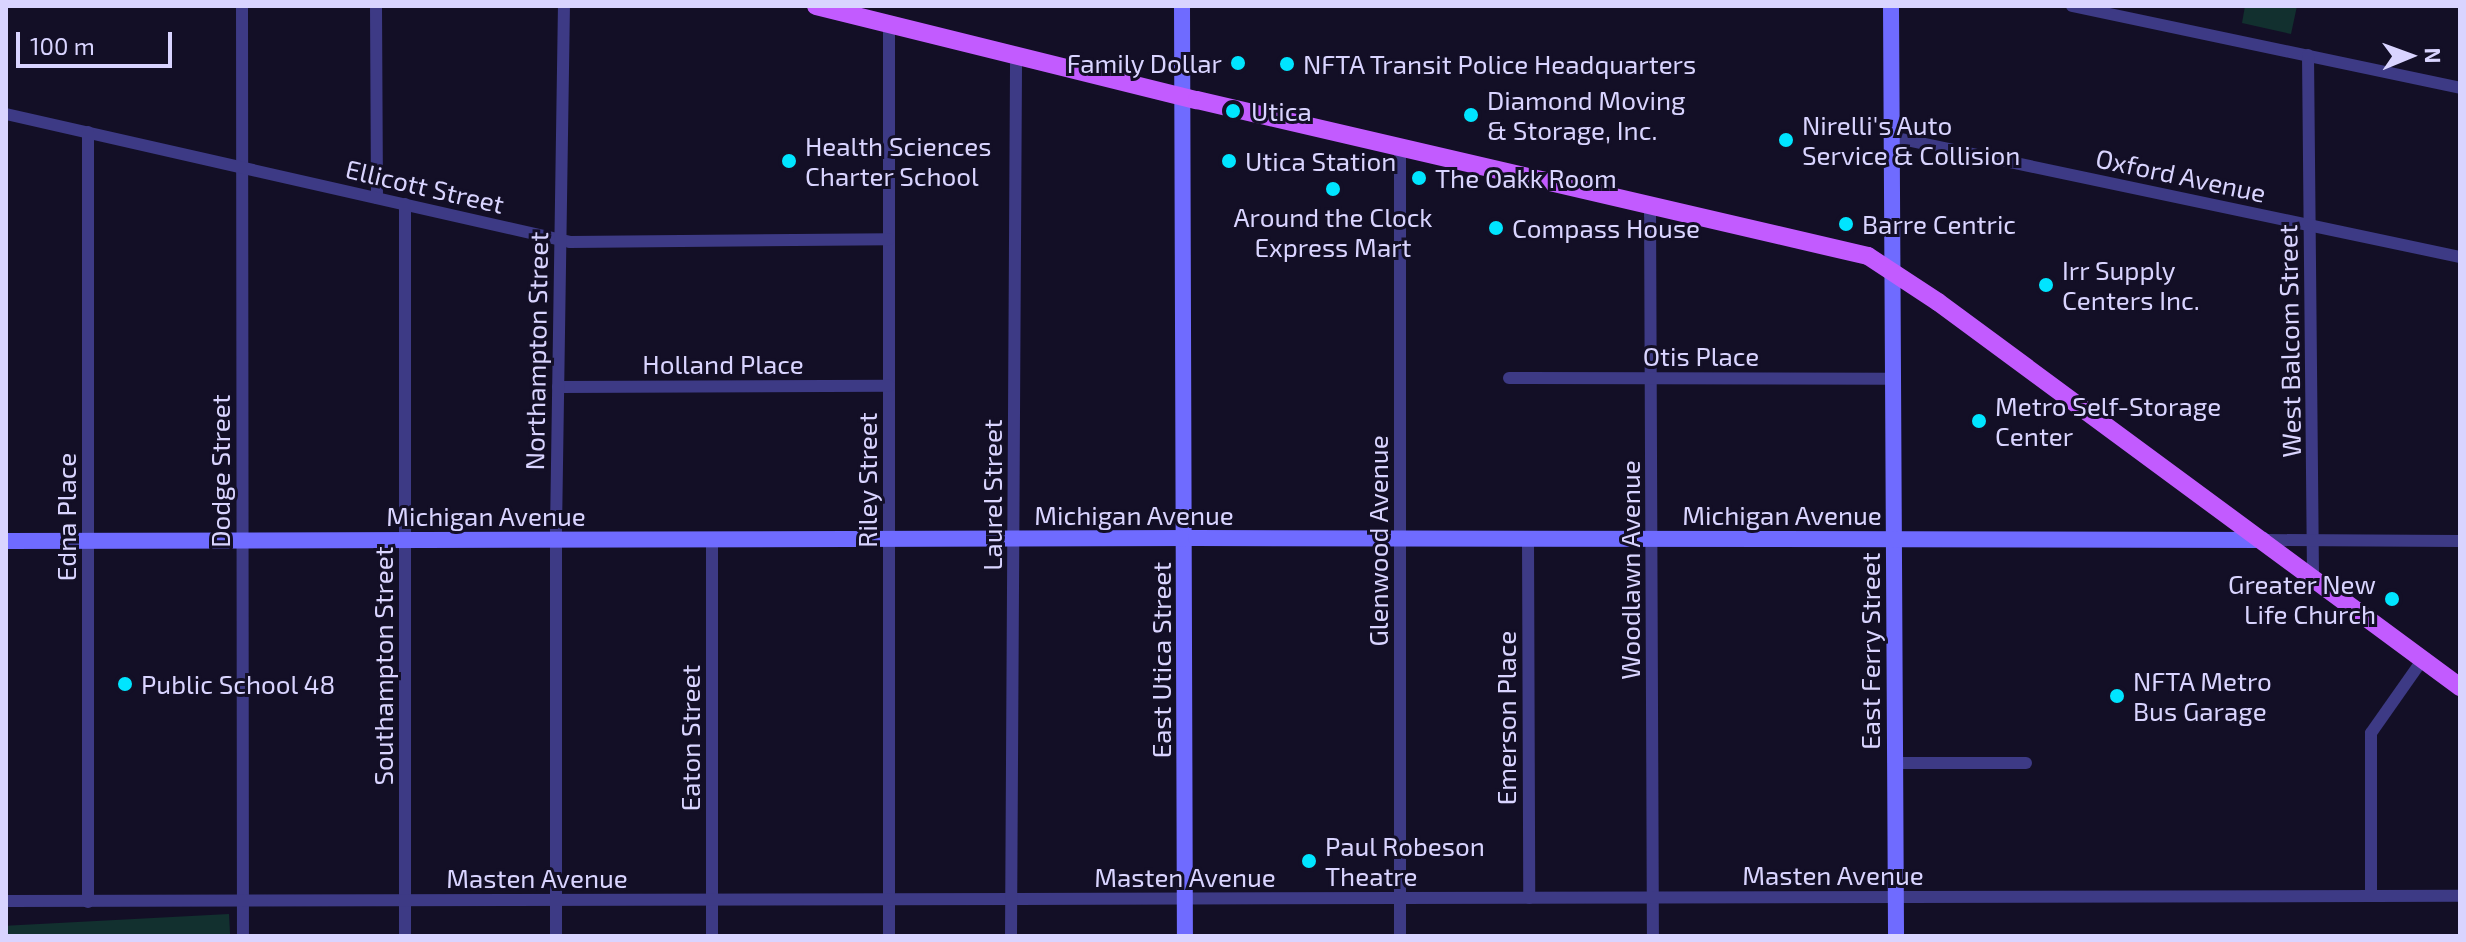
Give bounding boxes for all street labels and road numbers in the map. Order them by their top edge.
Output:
street label: Oxford Avenue [2093,142,2269,208]
street label: Ellicott Street [343,153,507,219]
street label: West Balcom Street [2271,224,2307,458]
street label: Northampton Street [518,232,554,470]
street label: Otis Place [1643,340,1759,372]
street label: Holland Place [642,348,804,380]
street label: Dodge Street [204,394,236,548]
street label: Riley Street [851,412,883,548]
street label: Laurel Street [976,419,1008,571]
street label: Glenwood Avenue [1362,435,1394,647]
street label: Edna Place [50,453,82,581]
street label: Woodlawn Avenue [1614,460,1646,680]
street label: Michigan Avenue [1034,499,1234,531]
street label: Michigan Avenue [1682,499,1882,531]
street label: Michigan Avenue [386,500,586,532]
street label: Southampton Street [367,546,399,786]
street label: East Ferry Street [1854,552,1886,750]
street label: East Utica Street [1145,562,1177,758]
street label: Emerson Place [1490,631,1522,805]
street label: Eaton Street [674,665,706,811]
street label: Masten Avenue [1742,859,1924,891]
street label: Masten Avenue [1094,861,1276,893]
street label: Masten Avenue [446,862,628,894]

